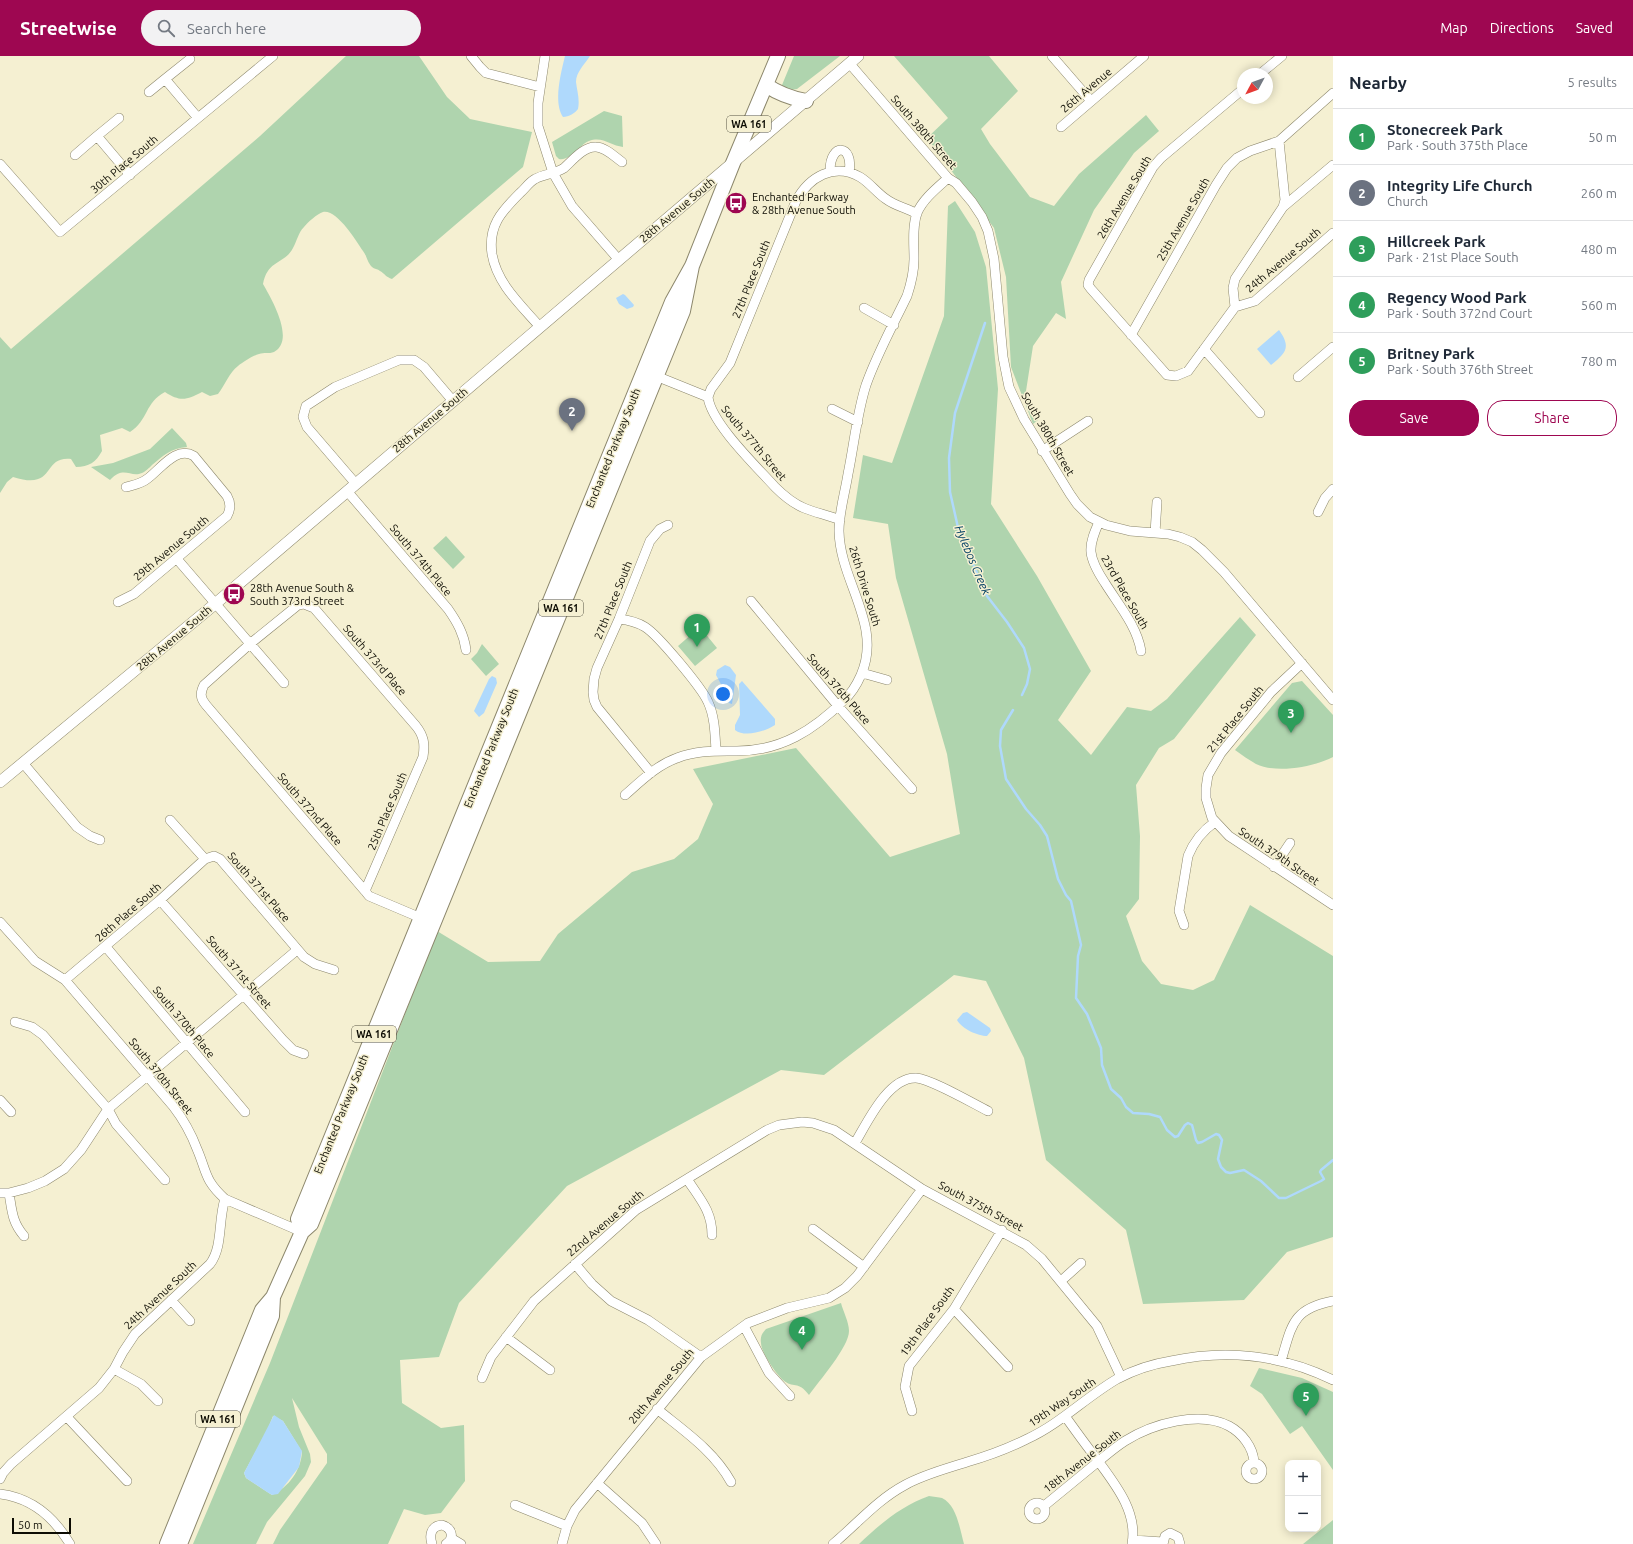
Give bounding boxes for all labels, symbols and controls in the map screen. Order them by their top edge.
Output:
search box [141,10,421,46]
text: Streetwise [20,17,117,39]
icon: search [155,17,177,39]
text: Search here [187,20,266,37]
text: Map [1440,20,1468,36]
text: Directions [1490,20,1554,36]
text: Saved [1576,20,1613,36]
street label: 26th Avenue [1058,65,1114,115]
north arrow [1237,68,1273,104]
text: Nearby [1349,73,1407,92]
text: 5 results [1567,75,1617,89]
street label: South 380th Street [889,93,960,172]
road number: WA 161 [727,116,771,132]
text: Stonecreek Park [1387,121,1503,138]
text: 1 [1358,130,1366,144]
text: 50 m [1588,130,1617,144]
street label: 30th Place South [88,133,160,195]
text: Park · South 375th Place [1387,138,1528,152]
street label: 26th Avenue South [1095,154,1153,240]
street label: 28th Avenue South [637,175,717,245]
street label: 25th Avenue South [1154,175,1212,263]
text: Integrity Life Church [1387,177,1532,194]
text: 2 [1358,186,1366,200]
text: 260 m [1581,186,1617,200]
bus stop icon: Enchanted Parkway & 28th Avenue South [723,190,749,216]
place label: Enchanted Parkway & 28th Avenue South [752,191,856,216]
text: Church [1387,194,1428,208]
street label: 24th Avenue South [1243,225,1323,295]
text: Hillcreek Park [1387,233,1486,250]
street label: 27th Place South [730,238,772,320]
text: 3 [1358,242,1366,256]
text: 480 m [1581,242,1617,256]
text: Park · 21st Place South [1387,250,1519,264]
text: Regency Wood Park [1387,289,1527,306]
text: 4 [1358,298,1366,312]
text: 560 m [1581,298,1617,312]
text: Park · South 372nd Court [1387,306,1532,320]
text: Britney Park [1387,345,1475,362]
text: 5 [1358,354,1366,368]
text: 780 m [1581,354,1617,368]
text: Park · South 376th Street [1387,362,1533,376]
street label: 28th Avenue South [390,385,470,455]
street label: Enchanted Parkway South [583,386,643,510]
street label: South 380th Street [1019,390,1077,478]
pin: 2 [559,398,585,431]
button: Save [1349,400,1479,436]
button: Share [1487,400,1617,436]
street label: South 377th Street [719,403,789,483]
street label: 29th Avenue South [131,513,211,583]
street label: South 374th Place [388,522,454,598]
water label: Hylebos Creek [953,523,994,597]
street label: 26th Drive South [847,544,883,628]
street label: 23rd Place South [1099,553,1151,631]
street label: 27th Place South [592,559,634,641]
bus stop icon: 28th Avenue South & South 373rd Street [221,581,247,607]
place label: 28th Avenue South & South 373rd Street [250,582,355,607]
road number: WA 161 [539,600,583,616]
street label: 28th Avenue South [134,603,214,673]
pin: 1 [684,614,710,647]
street label: South 373rd Place [341,622,409,698]
street label: South 376th Place [805,651,873,727]
street label: 21st Place South [1205,683,1265,755]
your location [713,684,733,704]
street label: Enchanted Parkway South [461,686,521,810]
pin: 3 [1278,700,1304,733]
street label: South 372nd Place [275,770,345,848]
street label: 25th Place South [365,770,409,852]
street label: South 379th Street [1237,825,1322,888]
street label: South 371st Place [226,850,292,924]
street label: 26th Place South [93,880,163,944]
street label: South 371st Street [204,933,274,1011]
street label: South 370th Place [151,984,217,1060]
road number: WA 161 [352,1026,396,1042]
street label: South 370th Street [127,1036,196,1117]
street label: Enchanted Parkway South [311,1052,371,1176]
street label: South 375th Street [937,1179,1026,1234]
street label: 22nd Avenue South [564,1187,646,1259]
street label: 24th Avenue South [121,1258,199,1332]
street label: 19th Place South [898,1284,956,1358]
pin: 4 [789,1317,815,1350]
street label: 20th Avenue South [626,1346,696,1426]
street label: 19th Way South [1026,1375,1098,1429]
pin: 5 [1293,1383,1319,1416]
road number: WA 161 [196,1411,240,1427]
street label: 18th Avenue South [1041,1427,1123,1495]
map controls [1285,1460,1321,1532]
button: + [1285,1460,1321,1496]
button: − [1285,1496,1321,1532]
scale bar [12,1516,71,1535]
text: 50 m [18,1519,42,1531]

